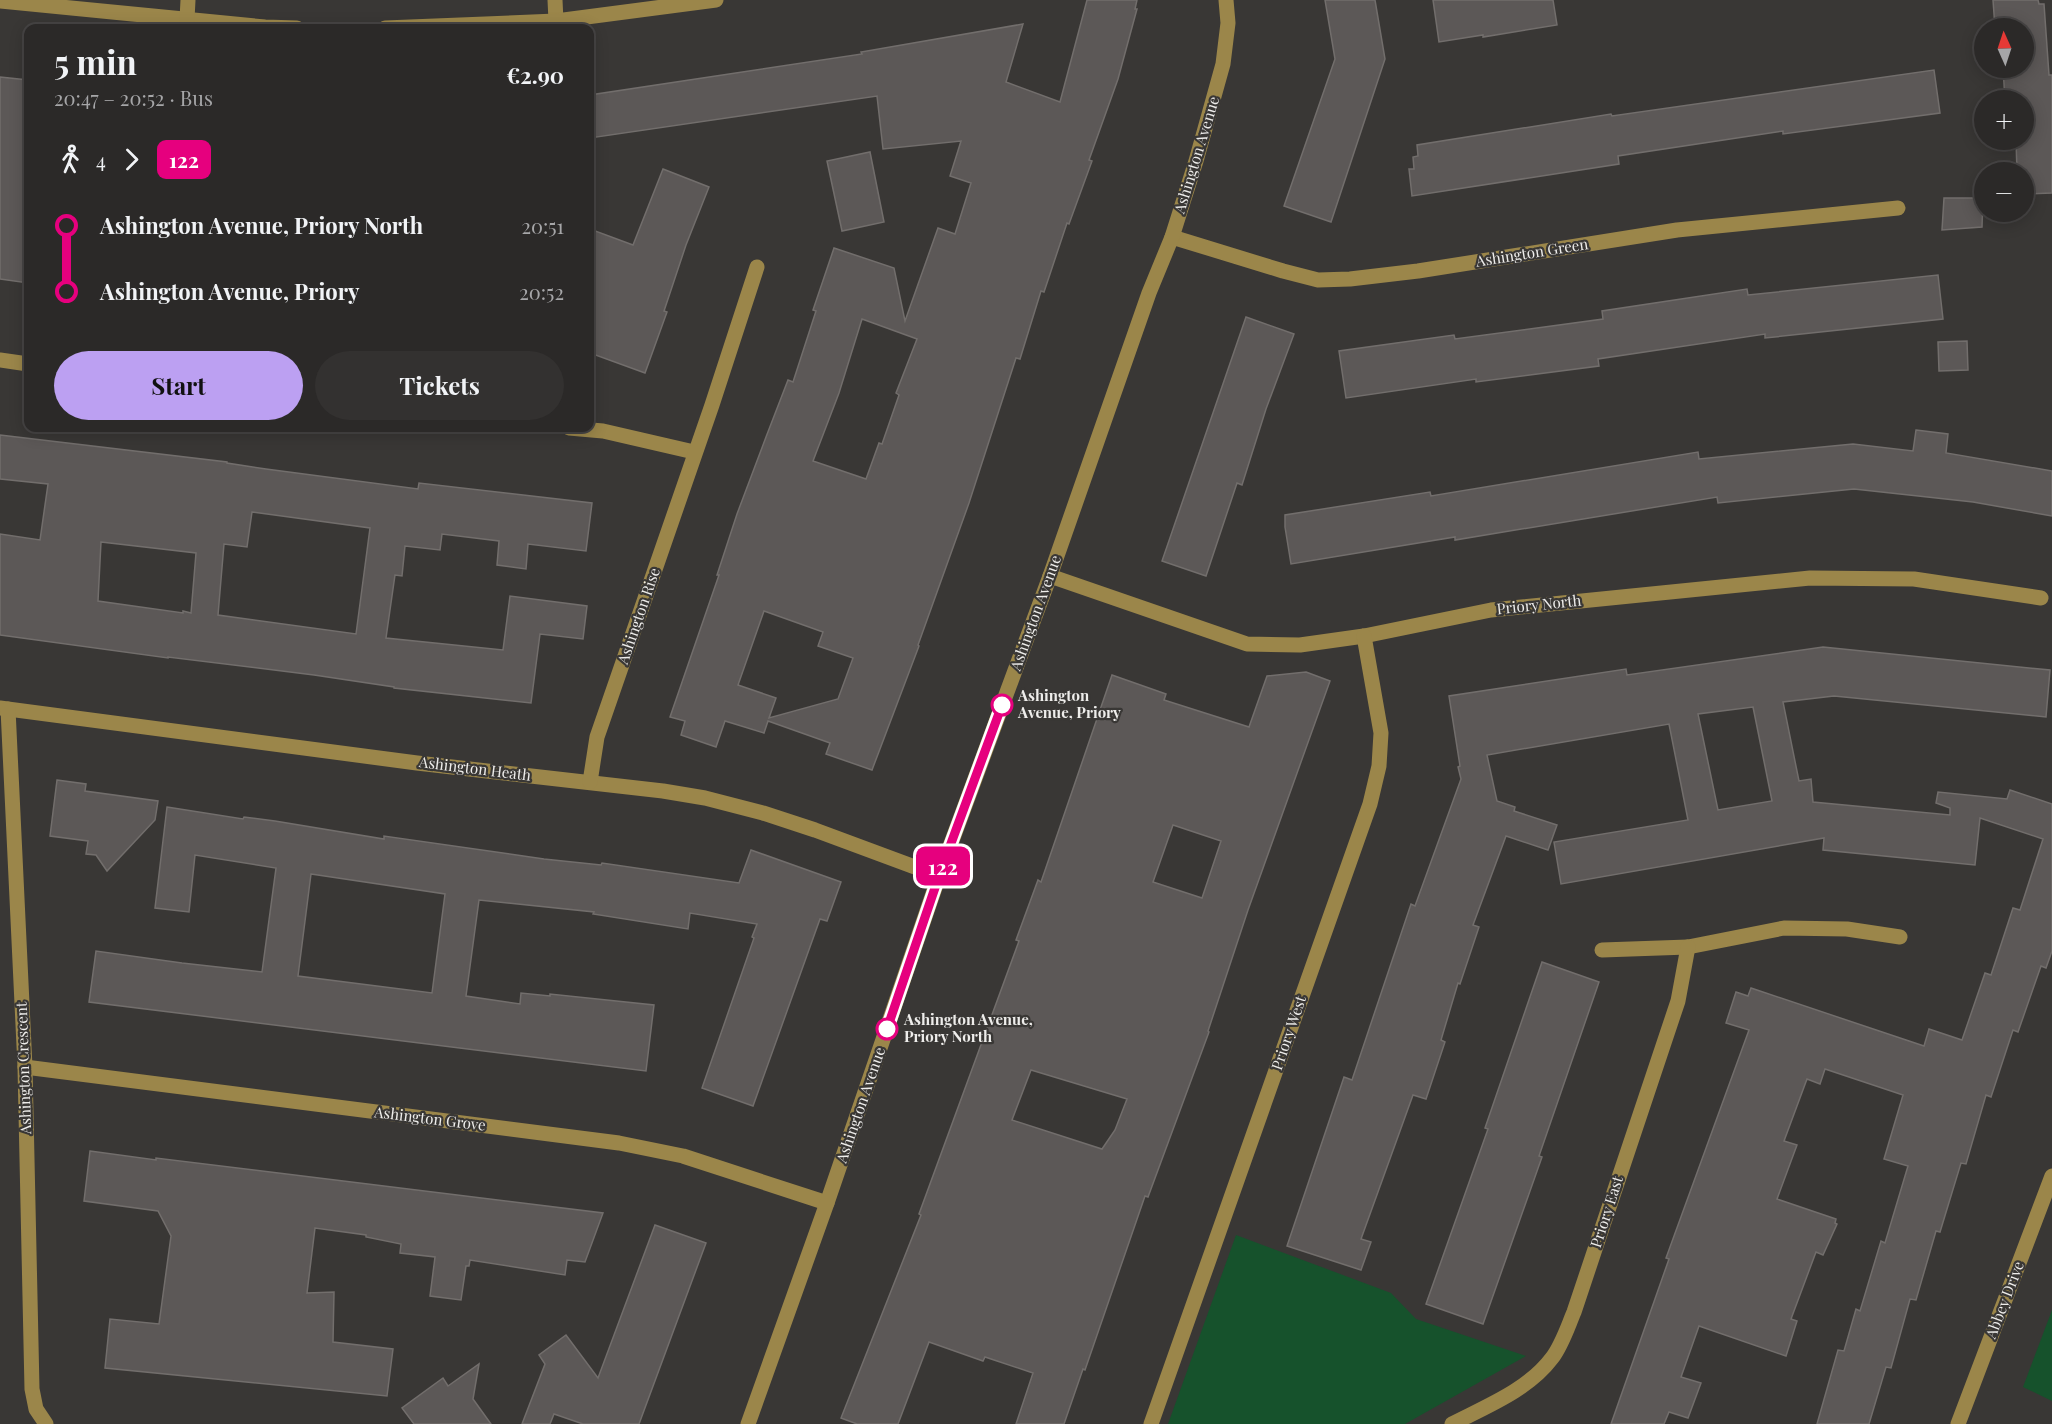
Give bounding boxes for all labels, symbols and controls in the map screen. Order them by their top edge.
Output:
north arrow [1974,18,2034,78]
map controls [1974,18,2034,222]
text: 5 min [54,39,137,83]
text: €2.90 [506,60,564,90]
text: 20:47 – 20:52 · Bus [54,84,213,111]
button: + [1974,90,2034,150]
street label: Ashington Avenue [1168,94,1223,217]
icon: walk [54,143,87,176]
icon: forward [115,143,148,176]
text: 122 [169,145,199,173]
text: 4 [96,146,106,173]
button: − [1974,162,2034,222]
text: Ashington Avenue, Priory North [100,210,423,240]
text: 20:51 [521,212,564,239]
street label: Ashington Green [1473,233,1589,271]
text: Ashington Avenue, Priory [100,276,359,306]
text: 20:52 [519,278,564,305]
button: Start [54,351,303,420]
button: Tickets [315,351,564,420]
street label: Ashington Avenue [1005,552,1065,674]
street label: Ashington Rise [612,565,664,667]
street label: Priory North [1496,590,1582,618]
place label: Ashington Avenue, Priory [1017,685,1121,722]
marker: Ashington Avenue, Priory [991,694,1013,716]
street label: Ashington Heath [417,751,532,785]
line badge: 122 [908,846,978,886]
text: 122 [928,852,958,880]
street label: Priory West [1266,992,1310,1072]
street label: Ashington Crescent [11,1001,35,1136]
place label: Ashington Avenue, Priory North [903,1009,1033,1046]
marker: Ashington Avenue, Priory North [876,1018,898,1040]
street label: Ashington Avenue [831,1044,889,1166]
street label: Ashington Grove [372,1101,487,1135]
street label: Priory East [1585,1173,1627,1250]
street label: Abbey Drive [1980,1258,2028,1342]

